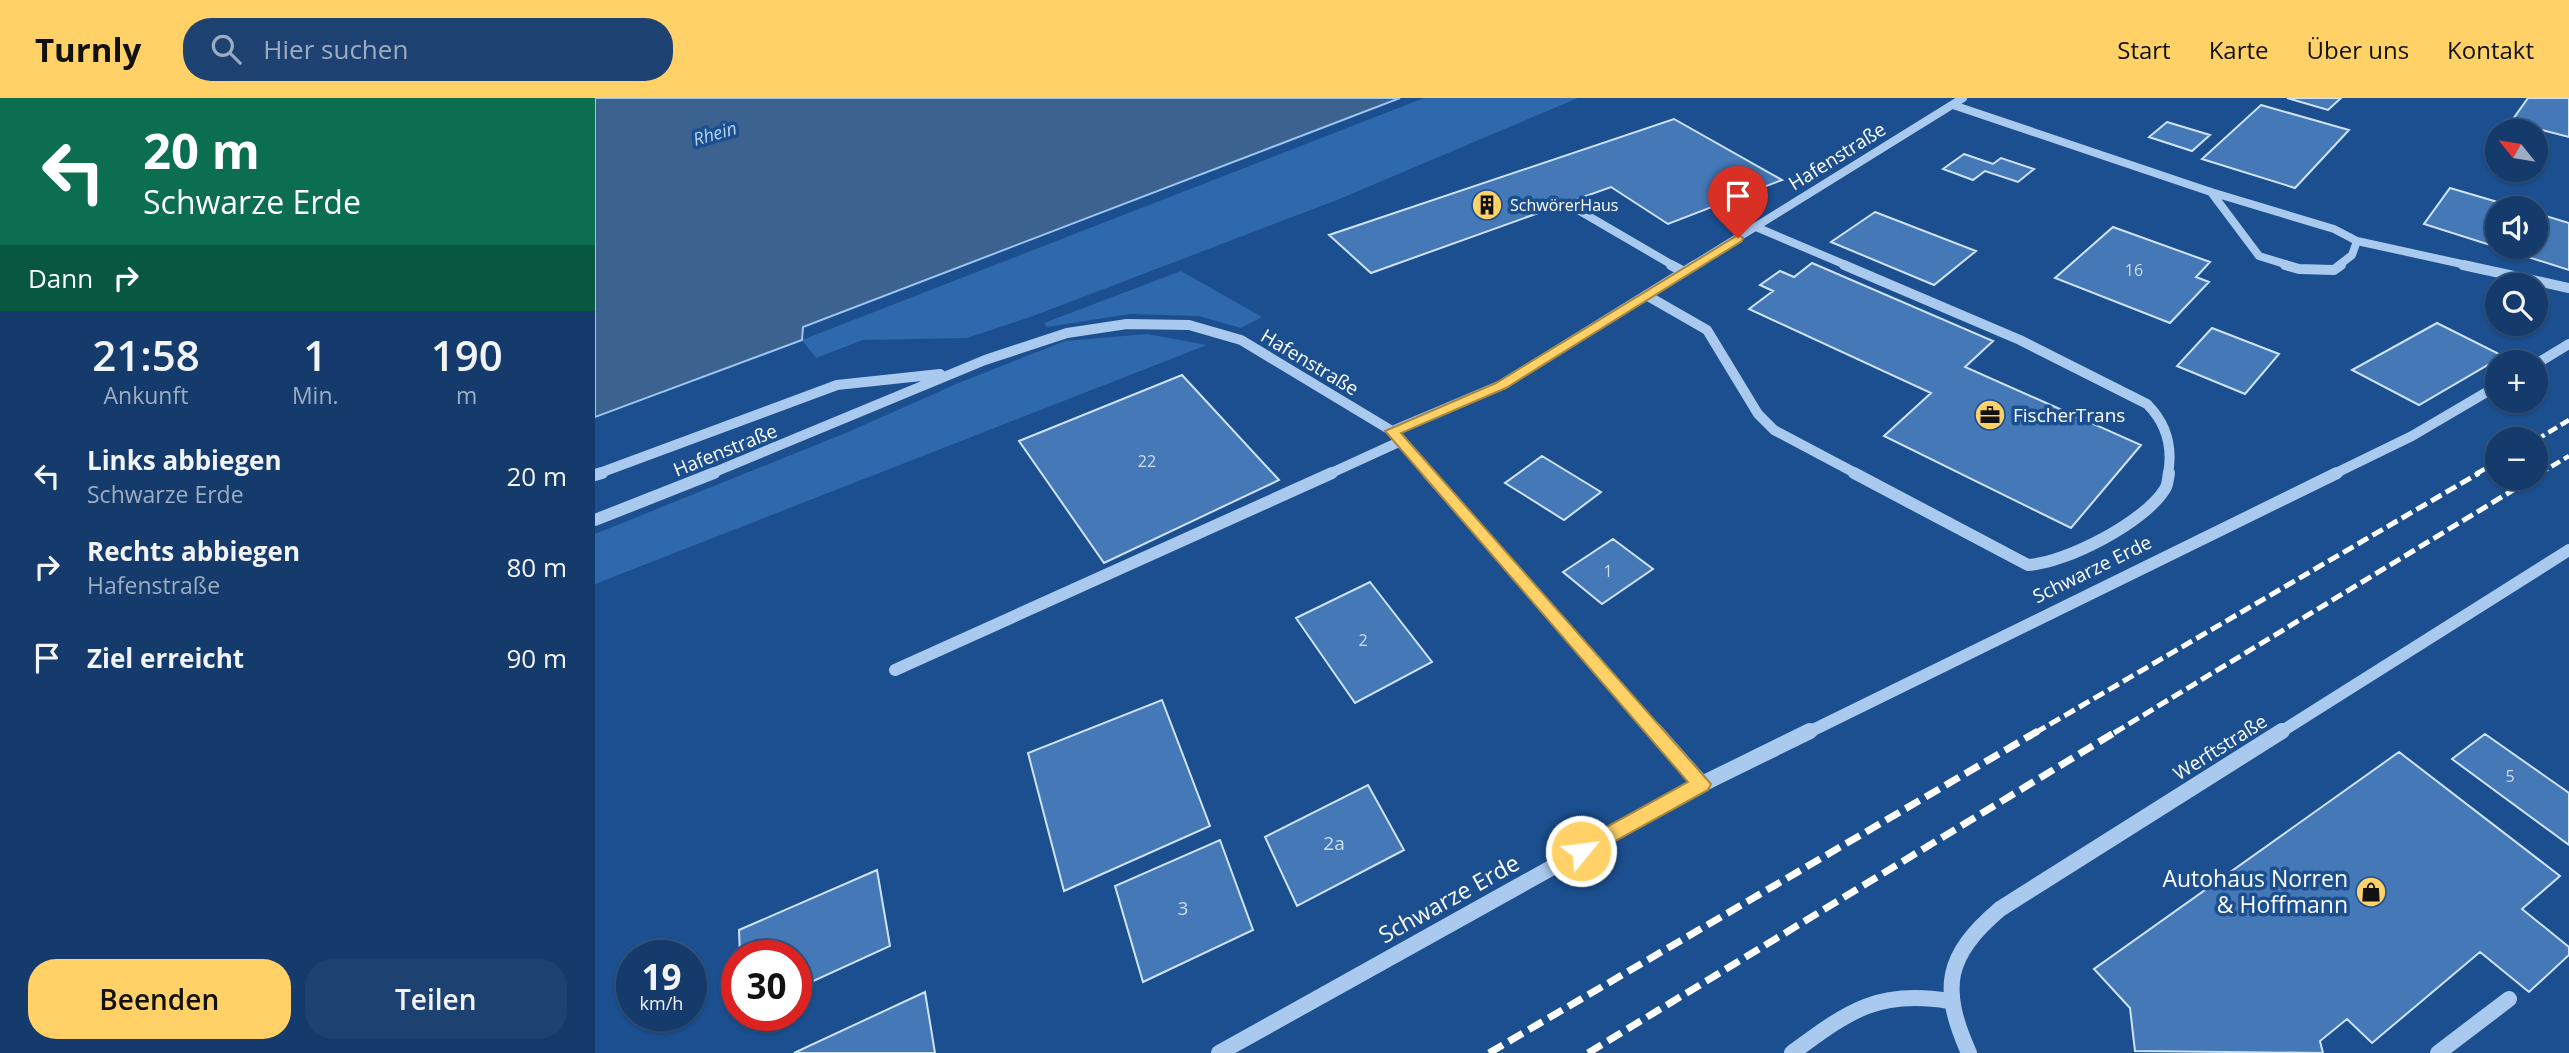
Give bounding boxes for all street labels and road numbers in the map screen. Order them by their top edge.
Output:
street label: Hafenstraße [1783,116,1891,196]
street label: Hafenstraße [1256,323,1364,401]
street label: Hafenstraße [669,417,781,483]
street label: Schwarze Erde [2028,529,2156,609]
street label: Werftstraße [2168,708,2272,786]
street label: Schwarze Erde [1372,846,1525,950]

